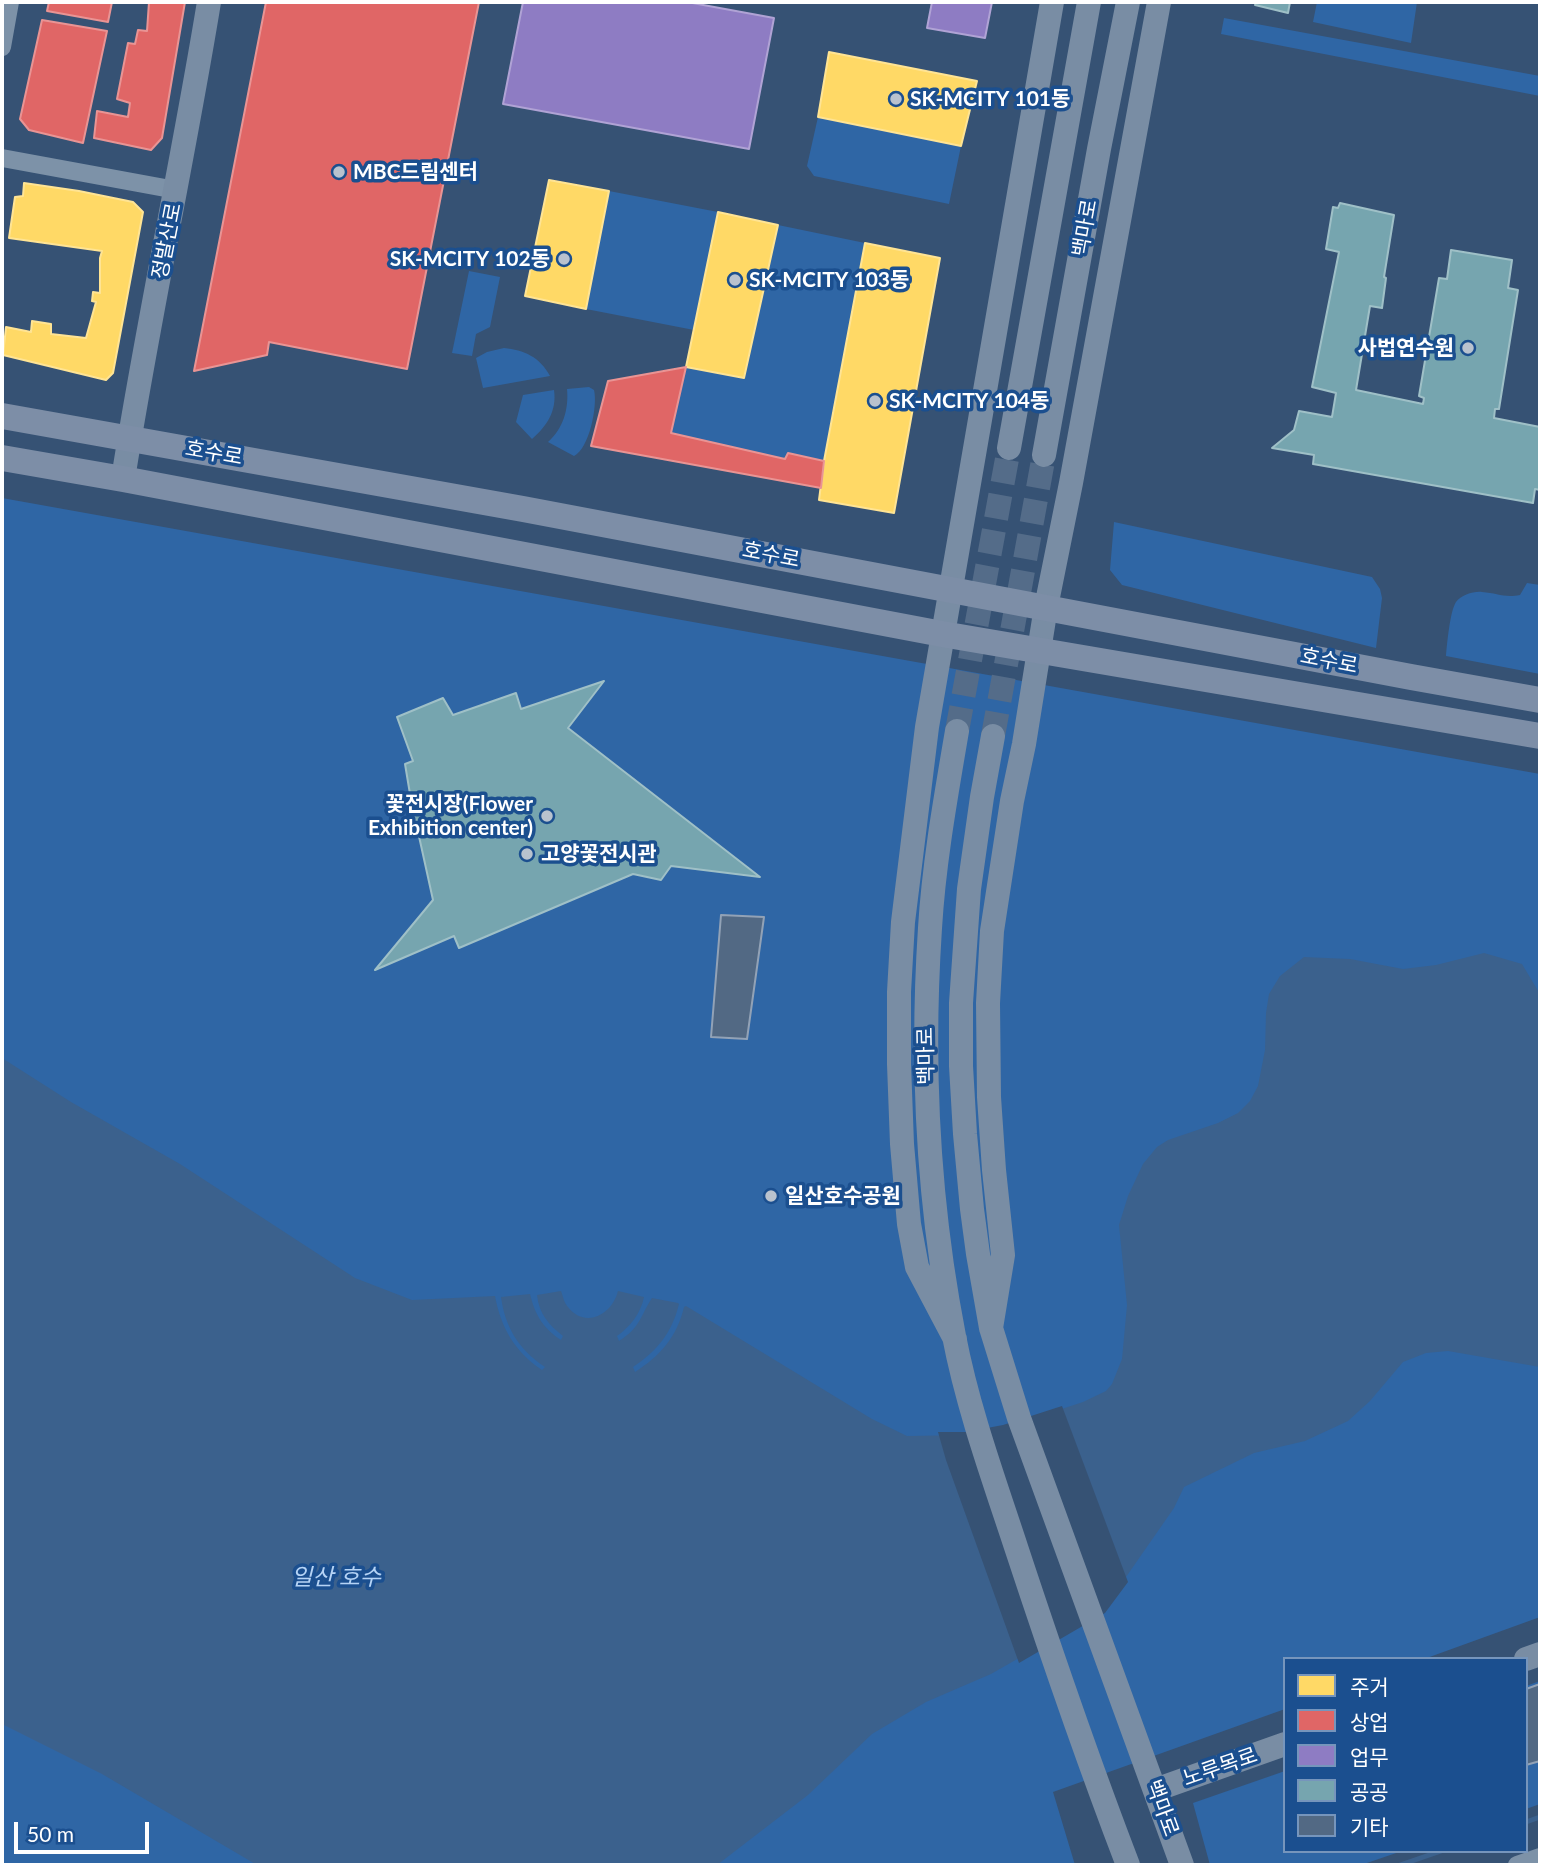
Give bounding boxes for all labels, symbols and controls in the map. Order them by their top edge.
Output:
place label: SK-MCITY 101동 [910,86,1070,112]
marker: SK-MCITY 101동 [888,91,904,107]
place label: MBC드림센터 [353,159,478,185]
marker: MBC드림센터 [331,164,347,180]
street label: 백마로 [1068,197,1102,259]
street label: 정발산로 [147,201,187,281]
place label: SK-MCITY 102동 [390,246,550,272]
marker: SK-MCITY 102동 [556,251,572,267]
place label: SK-MCITY 103동 [749,267,909,293]
marker: SK-MCITY 103동 [727,272,743,288]
place label: 사법연수원 [1357,335,1454,361]
marker: 사법연수원 [1460,340,1476,356]
place label: SK-MCITY 104동 [889,388,1049,414]
marker: SK-MCITY 104동 [867,393,883,409]
street label: 호수로 [183,436,245,470]
street label: 호수로 [740,537,802,573]
street label: 호수로 [1298,643,1360,679]
place label: 꽃전시장(Flower Exhibition center) [368,791,533,841]
marker: 꽃전시장(Flower Exhibition center) [539,808,555,824]
place label: 고양꽃전시관 [541,841,657,867]
marker: 고양꽃전시관 [519,846,535,862]
street label: 백마로 [913,1027,939,1085]
place label: 일산호수공원 [785,1183,901,1209]
marker: 일산호수공원 [763,1188,779,1204]
water label: 일산 호수 [291,1564,381,1592]
legend [1283,1657,1528,1853]
text: 주거 [1350,1674,1389,1699]
text: 상업 [1350,1709,1389,1734]
street label: 노루목로 [1179,1743,1261,1791]
text: 업무 [1350,1744,1389,1769]
street label: 백마로 [1140,1776,1184,1840]
text: 공공 [1350,1779,1389,1804]
scale bar [18,1808,152,1852]
text: 기타 [1350,1814,1389,1839]
text: 50 m [27,1821,74,1846]

